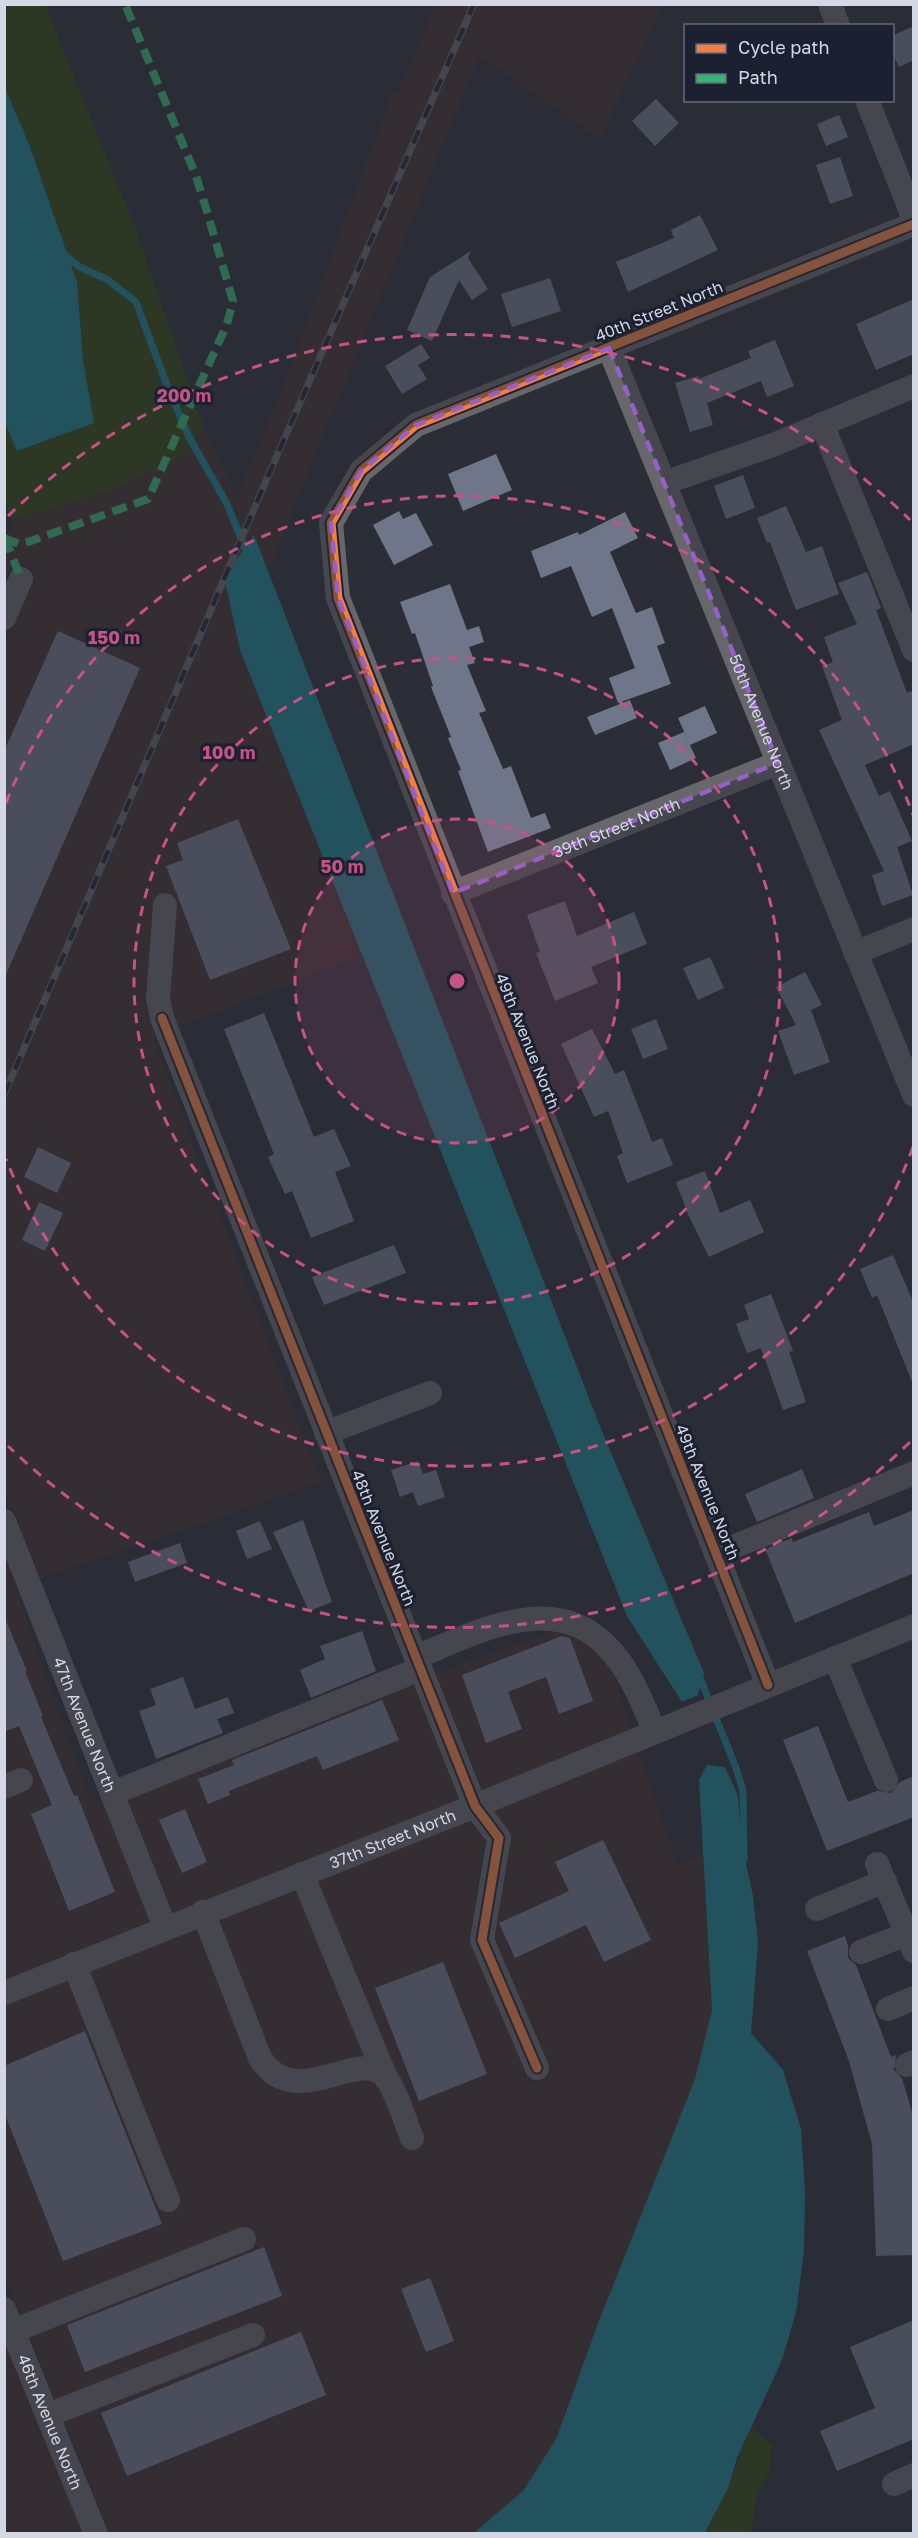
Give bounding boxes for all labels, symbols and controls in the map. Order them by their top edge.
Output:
legend [684,24,894,102]
text: Cycle path [738,36,830,58]
text: Path [738,66,778,88]
street label: 40th Street North [592,276,726,346]
text: 200 m [157,384,211,406]
text: 150 m [88,626,140,648]
street label: 50th Avenue North [725,651,798,793]
text: 100 m [203,741,255,763]
street label: 39th Street North [550,793,683,862]
text: 50 m [321,855,363,877]
street label: 49th Avenue North [492,970,564,1112]
centre of rings [447,971,467,991]
street label: 49th Avenue North [672,1421,744,1563]
street label: 48th Avenue North [348,1467,420,1609]
street label: 47th Avenue North [49,1654,120,1795]
street label: 37th Street North [326,1805,459,1873]
street label: 46th Avenue North [14,2351,87,2493]

